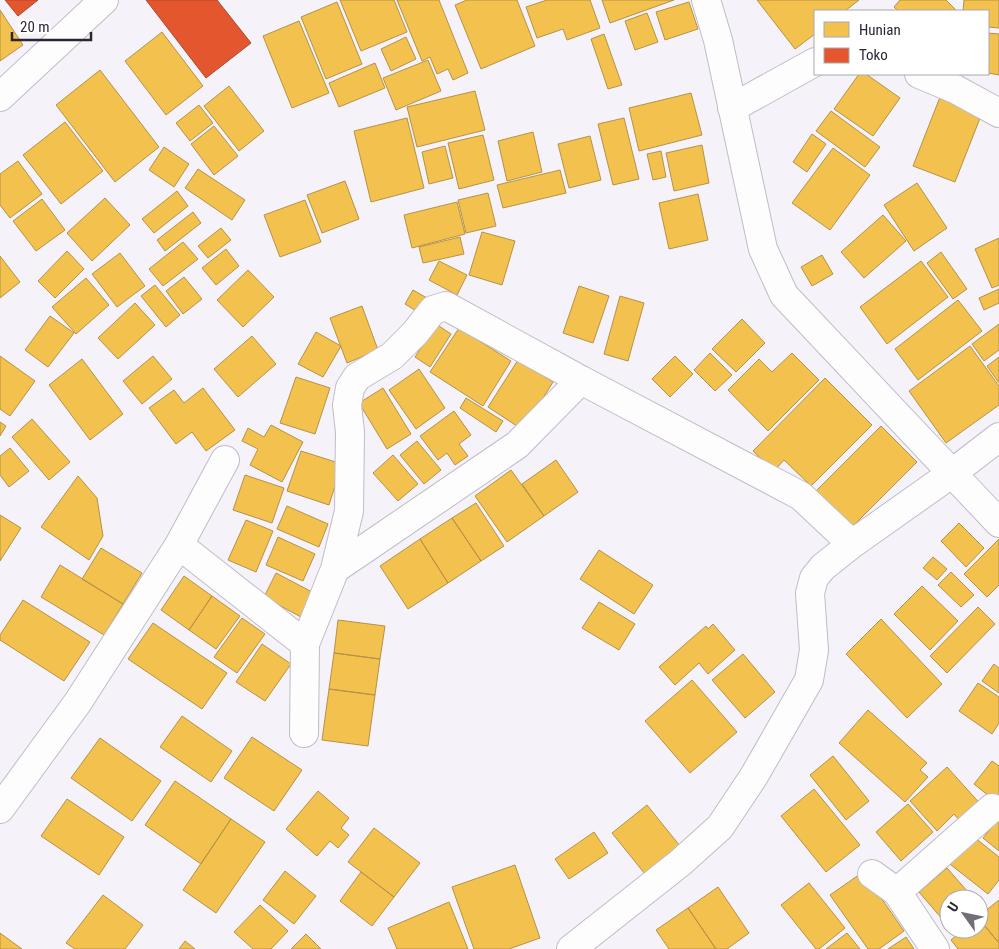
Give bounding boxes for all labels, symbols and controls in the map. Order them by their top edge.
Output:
scale bar [12,10,91,42]
legend [814,10,989,75]
text: 20 m [20,18,50,36]
text: Hunian [859,21,901,39]
text: Toko [859,46,888,64]
north arrow [939,889,989,939]
text: U [944,899,962,915]

